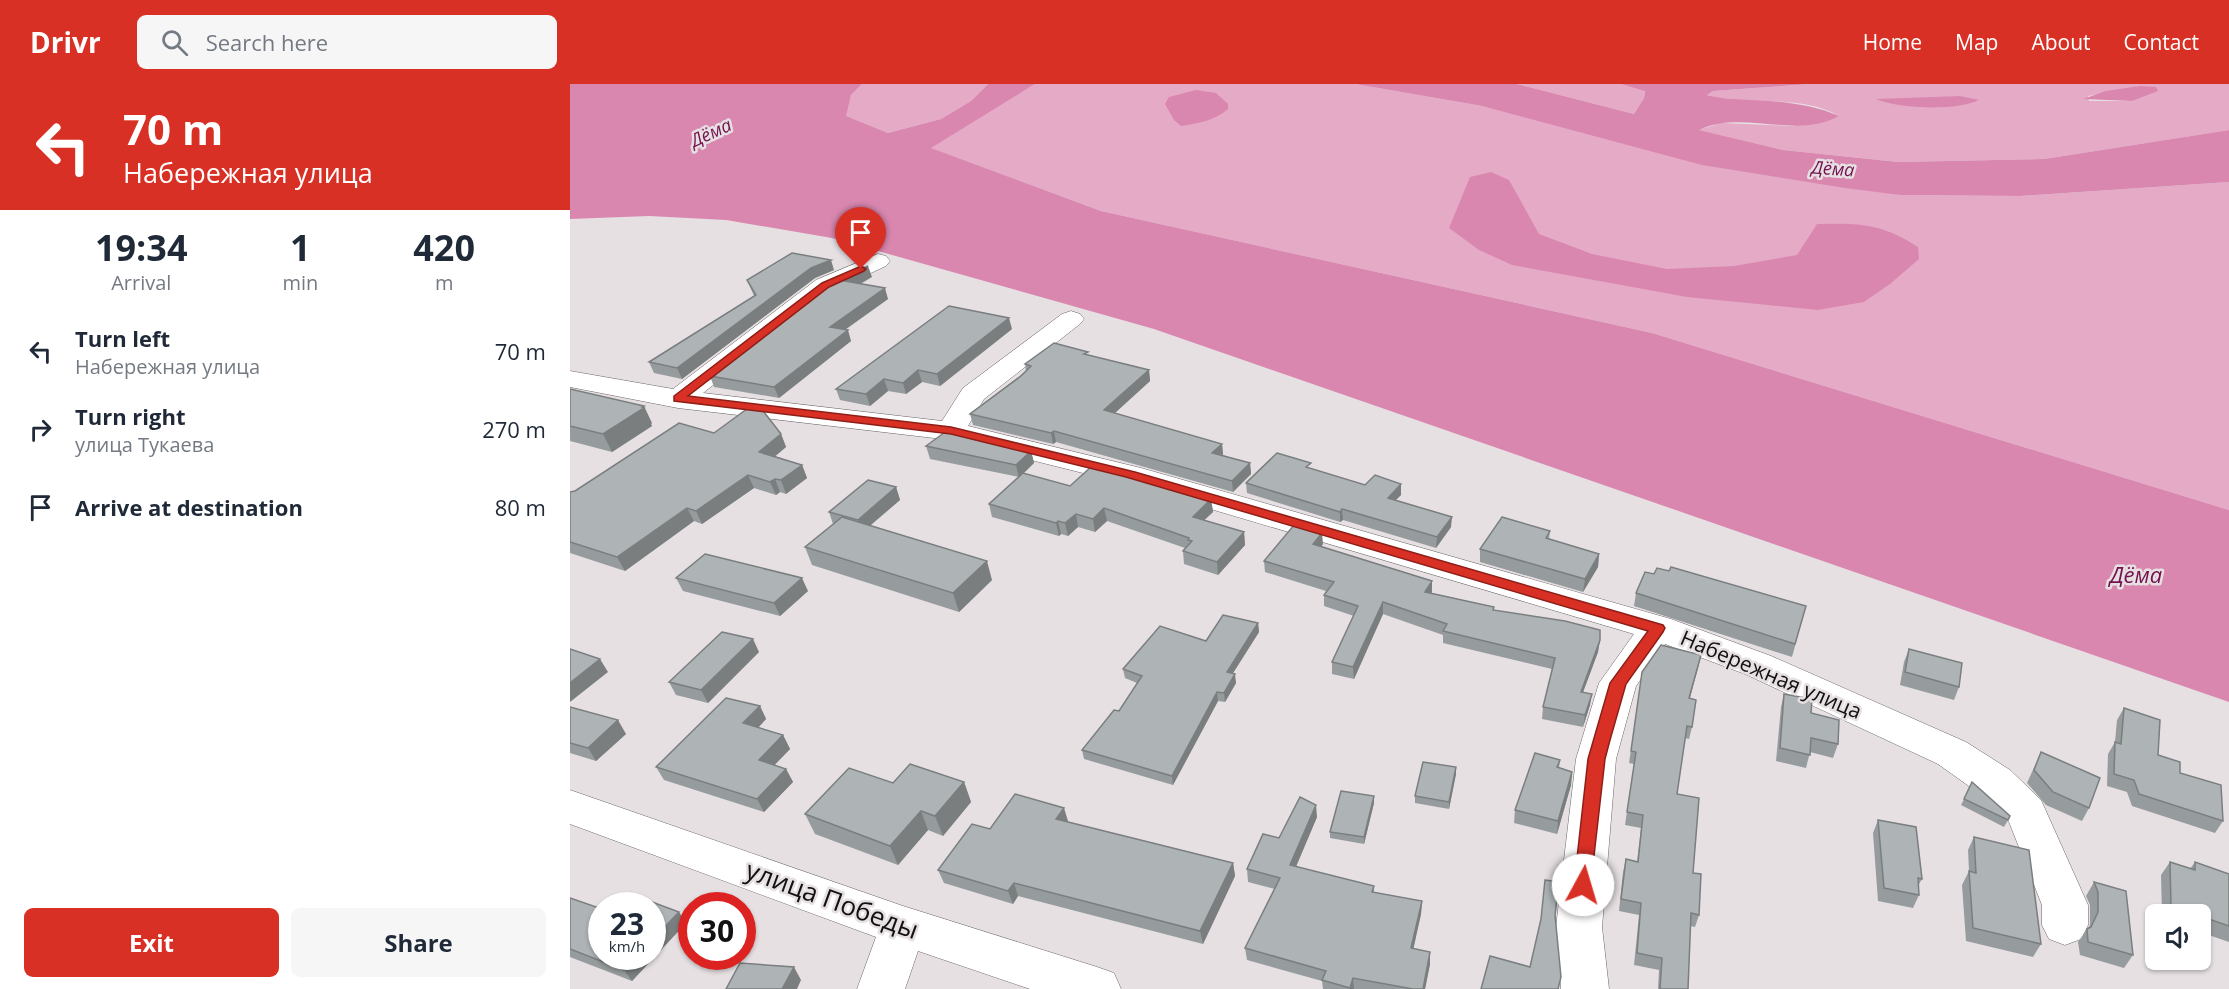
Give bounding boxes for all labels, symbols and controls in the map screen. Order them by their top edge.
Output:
search box [137,15,557,69]
text: Drivr [30,23,101,61]
icon: search [158,26,191,59]
text: Search here [206,27,328,57]
text: Home [1863,28,1922,56]
text: Map [1955,28,1998,56]
text: About [2031,28,2091,56]
text: Contact [2124,28,2199,56]
text: 70 m [123,100,223,157]
icon: left [24,108,102,186]
water label: Дёма [684,112,735,153]
text: Набережная улица [123,154,373,191]
water label: Дёма [1809,154,1855,181]
pin [835,207,886,269]
icon: arrive [844,216,877,249]
text: 19:34 [95,223,188,272]
text: 1 [290,223,311,272]
text: 420 [413,223,475,272]
text: Arrival [111,269,171,296]
text: min [282,269,318,296]
text: m [435,269,453,296]
text: Turn left [75,323,170,353]
icon: left [24,335,57,368]
text: 70 m [495,336,546,366]
text: Набережная улица [75,353,260,380]
text: Turn right [75,401,186,431]
icon: right [24,413,57,446]
text: 270 m [482,414,546,444]
text: улица Тукаева [75,431,214,458]
icon: arrive [24,491,57,524]
text: Arrive at destination [75,492,303,522]
text: 80 m [495,492,546,522]
water label: Дёма [2108,559,2162,589]
street label: Набережная улица [1677,623,1866,725]
street label: улица Победы [741,851,924,947]
position arrow [1551,853,1615,917]
speed limit sign: 30 [678,892,756,970]
text: 23 [610,903,644,944]
map controls [2145,904,2211,970]
button: sound [2145,904,2211,970]
button: Exit [24,908,279,977]
button: Share [291,908,546,977]
text: km/h [609,936,645,956]

